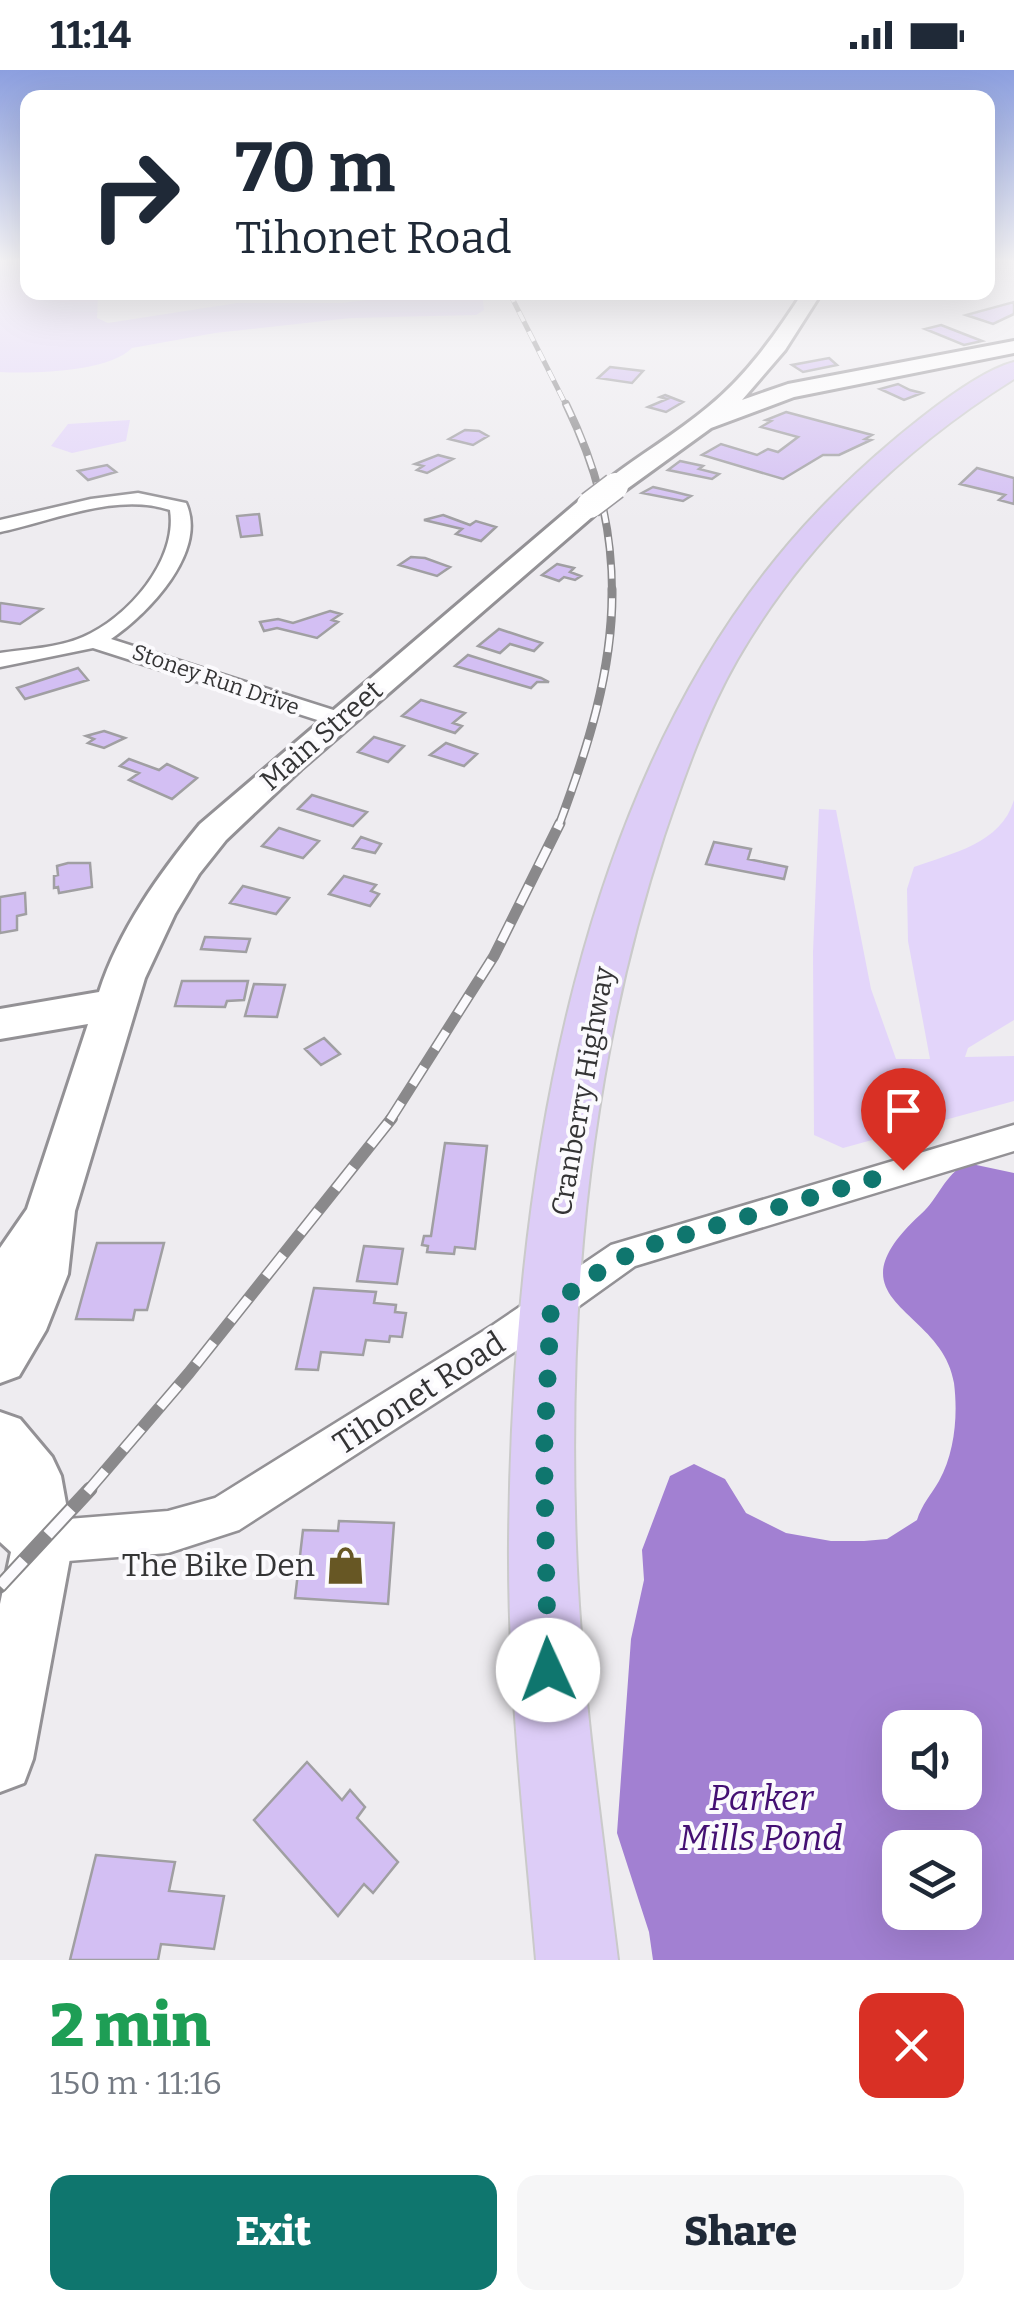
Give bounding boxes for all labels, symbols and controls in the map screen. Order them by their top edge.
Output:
text: 11:14 [50,12,131,58]
text: 70 m [235,126,395,210]
icon: right [70,130,200,260]
text: Tihonet Road [235,211,512,265]
street label: Stoney Run Drive [129,638,303,721]
street label: Main Street [254,674,389,797]
street label: Cranberry Highway [544,964,621,1218]
pin [861,1068,946,1171]
icon: arrive [876,1083,931,1138]
street label: Tihonet Road [326,1323,512,1463]
shop icon: The Bike Den [324,1544,366,1586]
place label: The Bike Den [122,1546,315,1584]
position arrow [496,1618,600,1722]
map controls [882,1710,982,1930]
button: sound [882,1710,982,1810]
water label: Parker Mills Pond [679,1777,843,1859]
button: layers [882,1830,982,1930]
text: 2 min [50,1990,210,2062]
button: close [859,1993,964,2098]
text: 150 m · 11:16 [50,2064,222,2102]
button: Exit [50,2175,497,2290]
button: Share [517,2175,964,2290]

